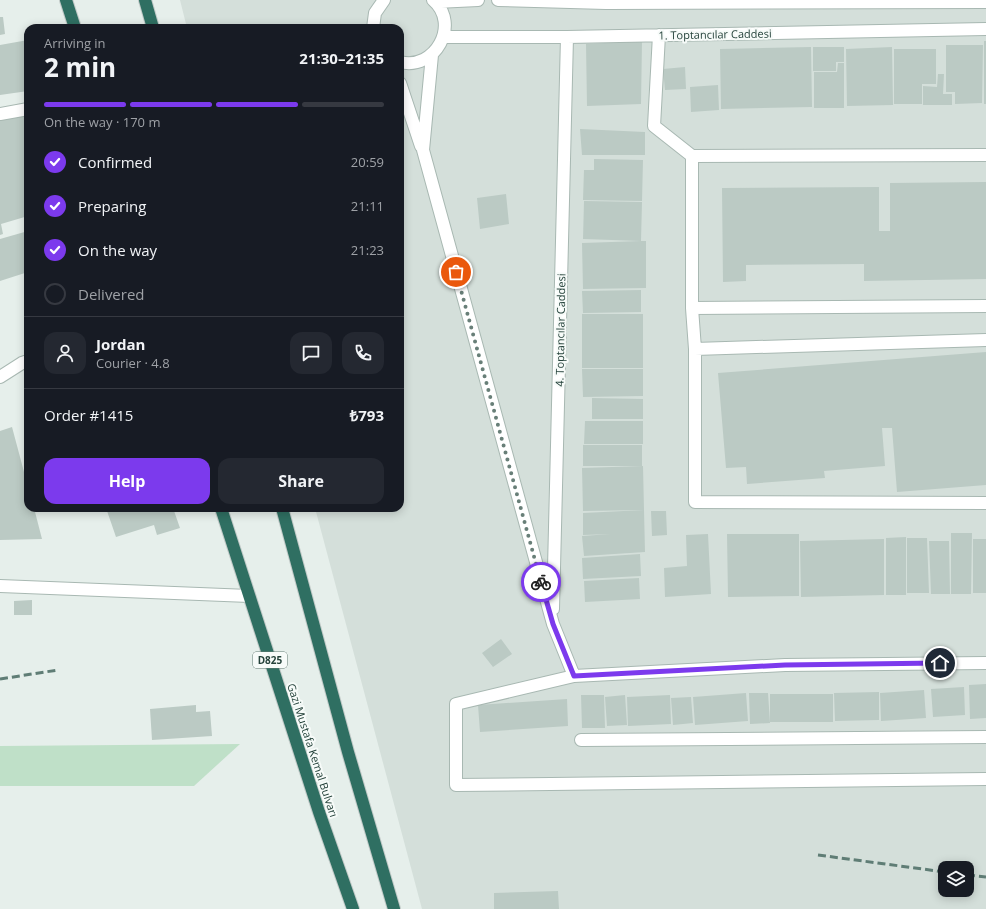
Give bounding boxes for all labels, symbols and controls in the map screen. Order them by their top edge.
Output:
street label: 1. Toptancılar Caddesi [658,26,772,42]
text: Arriving in [44,34,106,52]
text: 21:30–21:35 [299,48,384,68]
text: 2 min [44,49,116,85]
text: On the way · 170 m [44,113,160,131]
icon: check [44,151,66,173]
text: Confirmed [78,152,152,172]
text: 20:59 [351,153,384,171]
icon: check [44,195,66,217]
text: Preparing [78,196,146,216]
text: 21:11 [351,197,384,215]
icon: check [44,239,66,261]
text: On the way [78,240,157,260]
text: 21:23 [351,241,384,259]
pin [439,255,473,289]
icon: bag [445,261,467,283]
street label: 4. Toptancılar Caddesi [552,273,568,387]
text: Delivered [78,284,145,304]
button: person [44,332,86,374]
button: chat [290,332,332,374]
button: phone [342,332,384,374]
text: Jordan [96,334,145,354]
text: Courier · 4.8 [96,354,170,372]
text: Order #1415 [44,405,133,425]
text: ₺793 [350,405,384,425]
button: Help [44,458,210,504]
button: Share [218,458,384,504]
courier [521,562,561,602]
icon: bike [530,571,552,593]
pin [923,646,957,680]
road number: D825 [253,652,287,668]
icon: home [929,652,951,674]
street label: Gazi Mustafa Kemal Bulvarı [284,681,342,819]
map controls [938,861,974,897]
button: layers [938,861,974,897]

